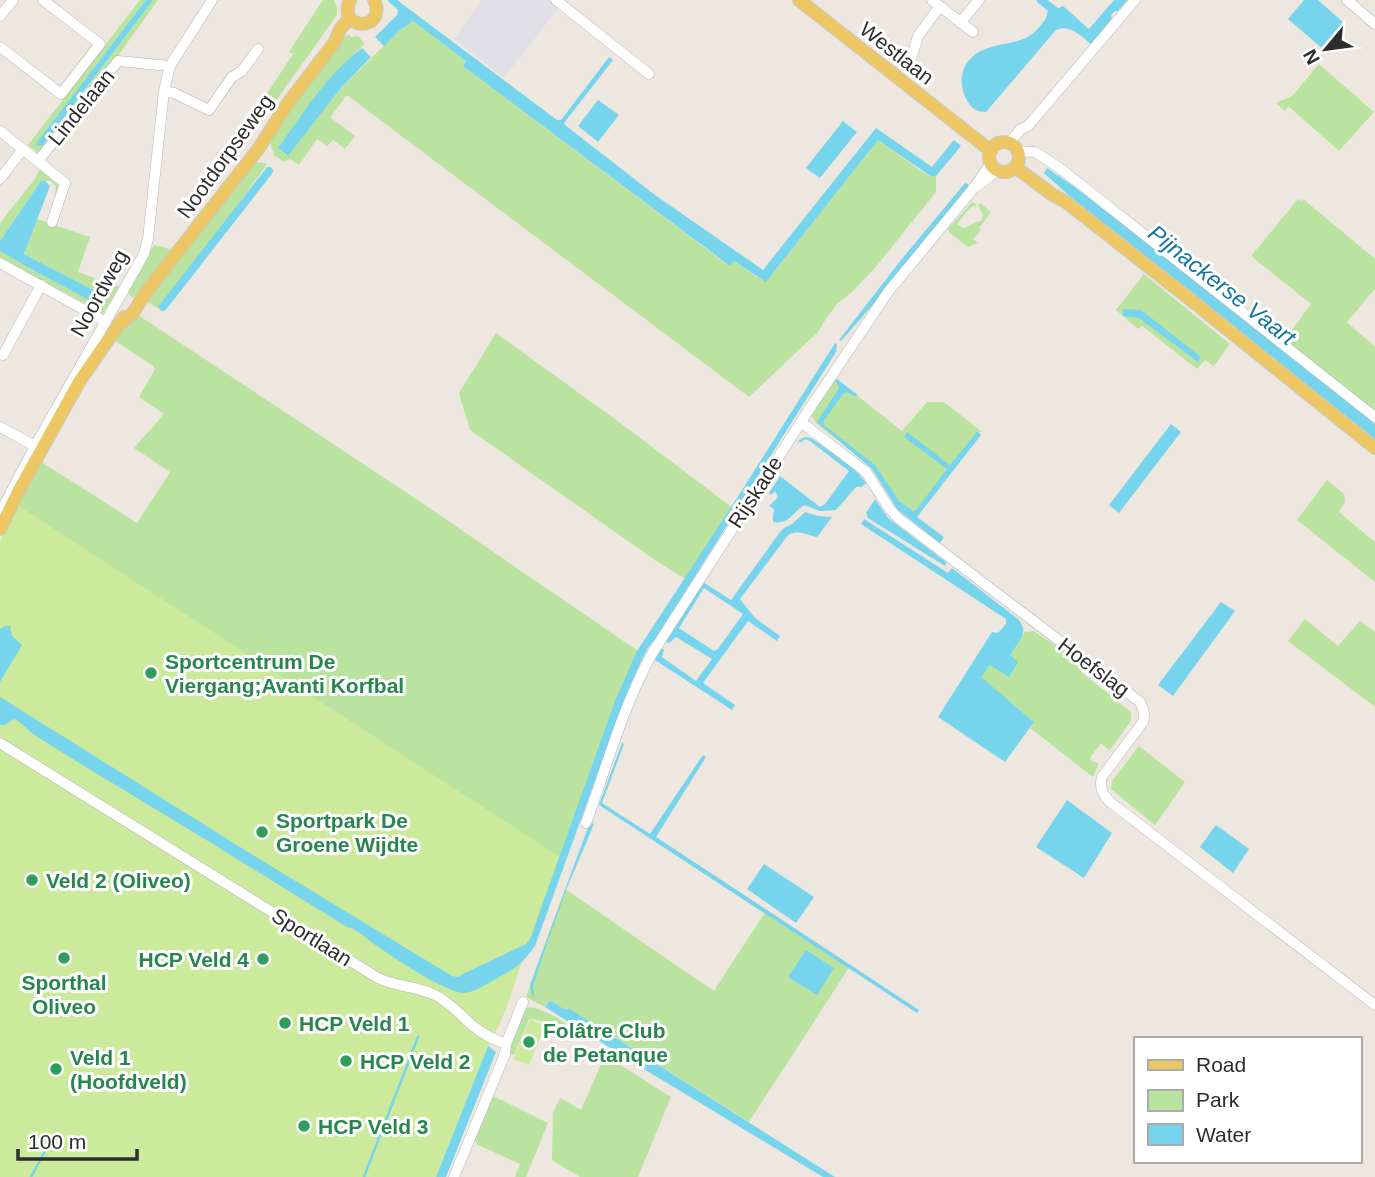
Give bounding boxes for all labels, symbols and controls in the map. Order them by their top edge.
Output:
north arrow [1291,14,1361,84]
street label: Westlaan [856,17,938,89]
text: N [1299,46,1324,68]
street label: Lindelaan [43,64,119,150]
street label: Nootdorpseweg [172,90,278,222]
water label: Pijnackerse Vaart [1143,220,1302,351]
street label: Noordweg [66,246,132,340]
street label: Rijskade [723,452,787,532]
street label: Hoefslag [1054,633,1134,701]
place label: Sportcentrum De Viergang;Avanti Korfbal [165,650,404,697]
marker: Sportcentrum De Viergang;Avanti Korfbal [143,665,159,681]
place label: Sportpark De Groene Wijdte [276,809,418,856]
marker: Sportpark De Groene Wijdte [254,824,270,840]
place label: Veld 2 (Oliveo) [46,869,191,892]
marker: Veld 2 (Oliveo) [24,872,40,888]
street label: Sportlaan [268,903,356,971]
place label: HCP Veld 4 [139,948,249,971]
marker: Sporthal Oliveo [56,950,72,966]
marker: HCP Veld 4 [255,951,271,967]
place label: Sporthal Oliveo [21,971,107,1018]
place label: HCP Veld 1 [299,1012,410,1035]
marker: HCP Veld 1 [277,1015,293,1031]
place label: Folâtre Club de Petanque [543,1019,668,1066]
marker: Folâtre Club de Petanque [521,1034,537,1050]
legend [1134,1037,1361,1163]
place label: Veld 1 (Hoofdveld) [70,1046,187,1093]
place label: HCP Veld 2 [360,1050,471,1073]
marker: HCP Veld 2 [338,1053,354,1069]
text: Road [1196,1053,1246,1076]
marker: Veld 1 (Hoofdveld) [48,1061,64,1077]
text: Park [1196,1088,1240,1111]
place label: HCP Veld 3 [318,1115,429,1138]
scale bar [18,1118,136,1162]
marker: HCP Veld 3 [296,1118,312,1134]
text: Water [1196,1123,1251,1146]
text: 100 m [28,1130,86,1153]

